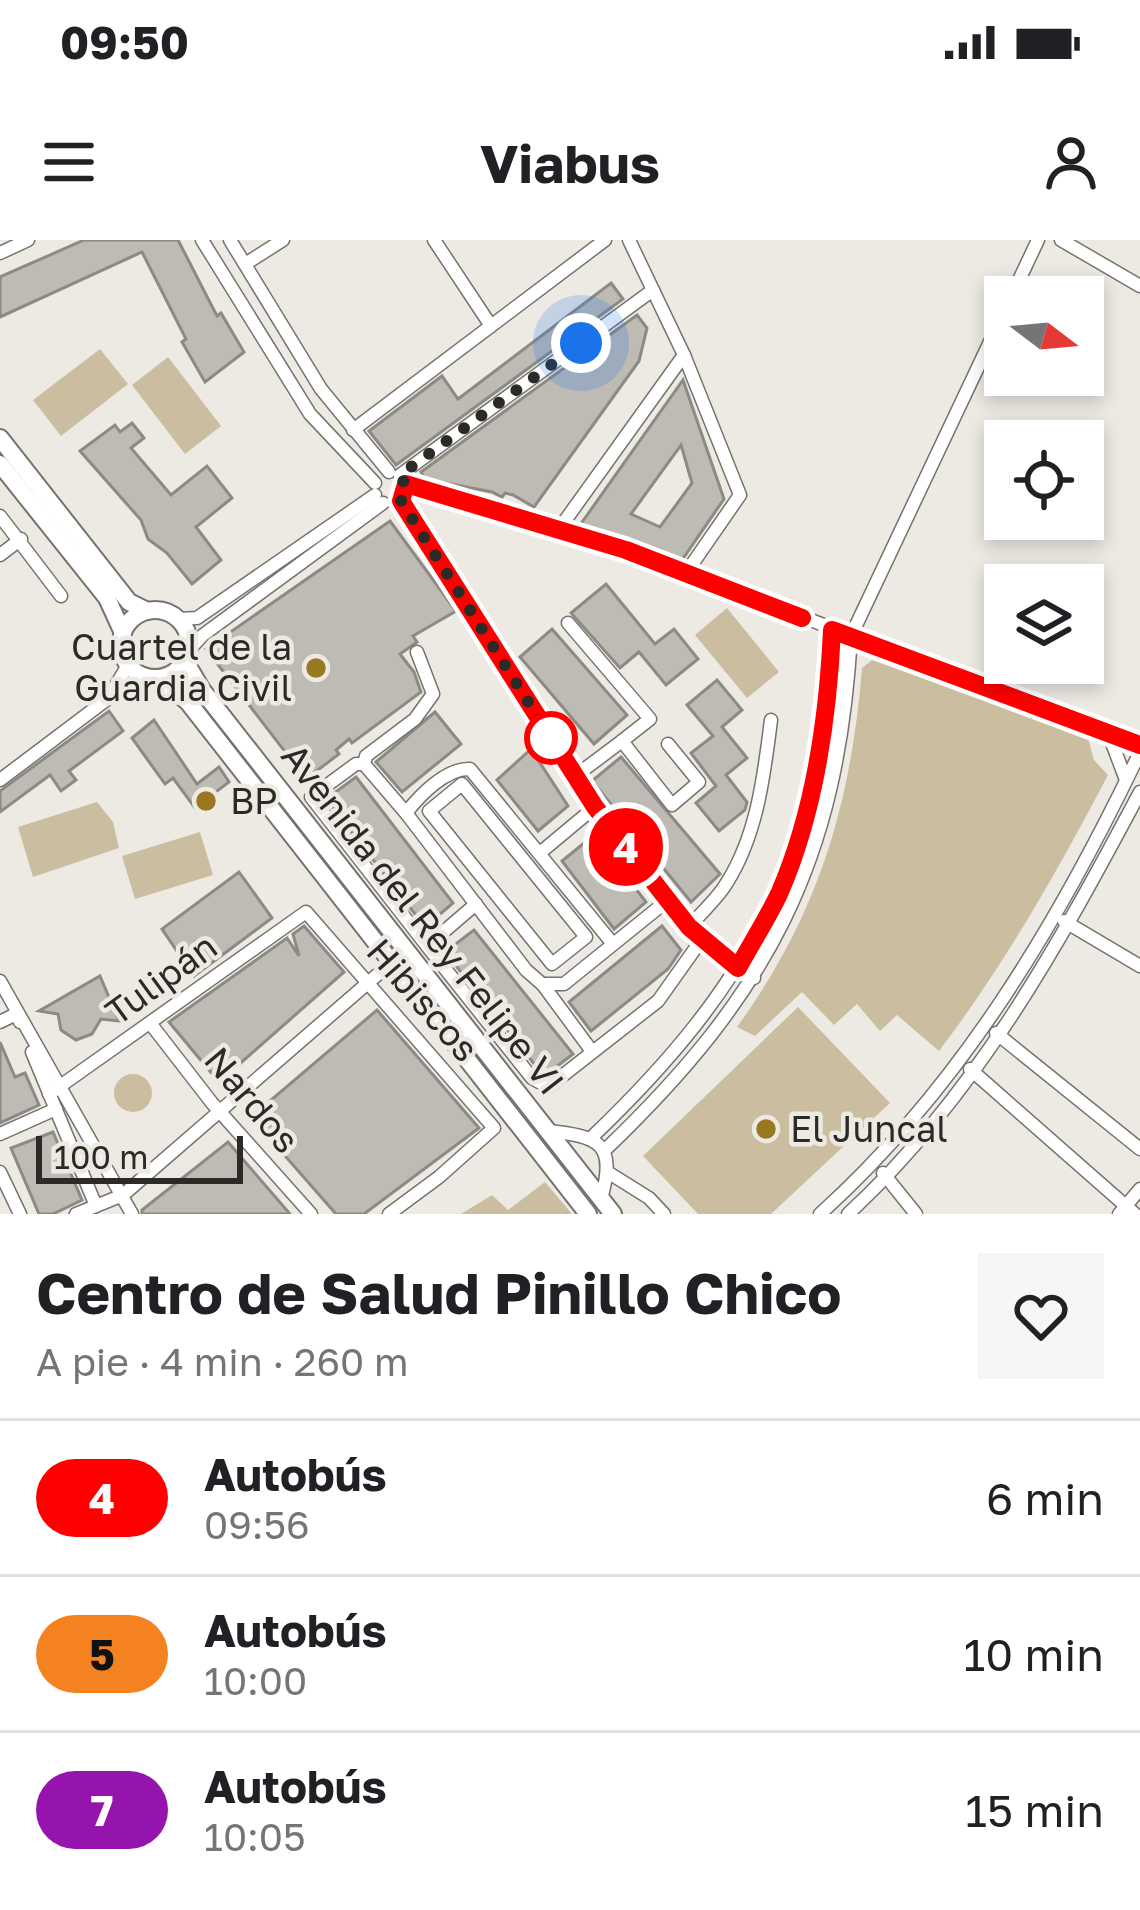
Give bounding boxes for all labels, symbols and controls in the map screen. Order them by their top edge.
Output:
text: 09:50 [60,15,189,69]
icon: menu [36,129,102,195]
icon: person [1038,129,1104,195]
text: Viabus [480,130,660,195]
north arrow [984,276,1104,396]
map controls [984,276,1104,684]
your location [551,313,611,373]
button: locate [984,420,1104,540]
button: layers [984,564,1104,684]
place label: Cuartel de la Guardia Civil [71,625,292,709]
marker: Cuartel de la Guardia Civil [303,655,329,681]
unlabelled marker [526,713,576,763]
street label: Avenida del Rey Felipe VI [273,735,574,1103]
place label: BP [230,779,278,822]
marker: BP [193,788,219,814]
line badge: 4 [587,808,665,886]
text: 4 [613,822,639,872]
street label: Tulipán [97,924,225,1033]
street label: Hibiscos [359,930,488,1070]
street label: Nardos [196,1038,309,1161]
place label: El Juncal [790,1107,948,1150]
marker: El Juncal [753,1116,779,1142]
scale bar [36,1130,243,1183]
text: 100 m [54,1137,148,1176]
button: heart [978,1253,1104,1379]
text: Centro de Salud Pinillo Chico [36,1258,842,1327]
text: A pie · 4 min · 260 m [36,1338,409,1385]
text: Autobús [204,1447,387,1501]
text: 6 min [986,1471,1104,1525]
text: 4 [89,1473,115,1523]
text: 09:56 [204,1501,310,1548]
text: Autobús [204,1603,387,1657]
text: 10 min [963,1627,1104,1681]
text: 5 [89,1629,115,1679]
text: 10:00 [204,1657,307,1704]
text: Autobús [204,1759,387,1813]
text: 15 min [965,1783,1104,1837]
text: 7 [91,1785,113,1835]
text: 10:05 [204,1813,306,1860]

